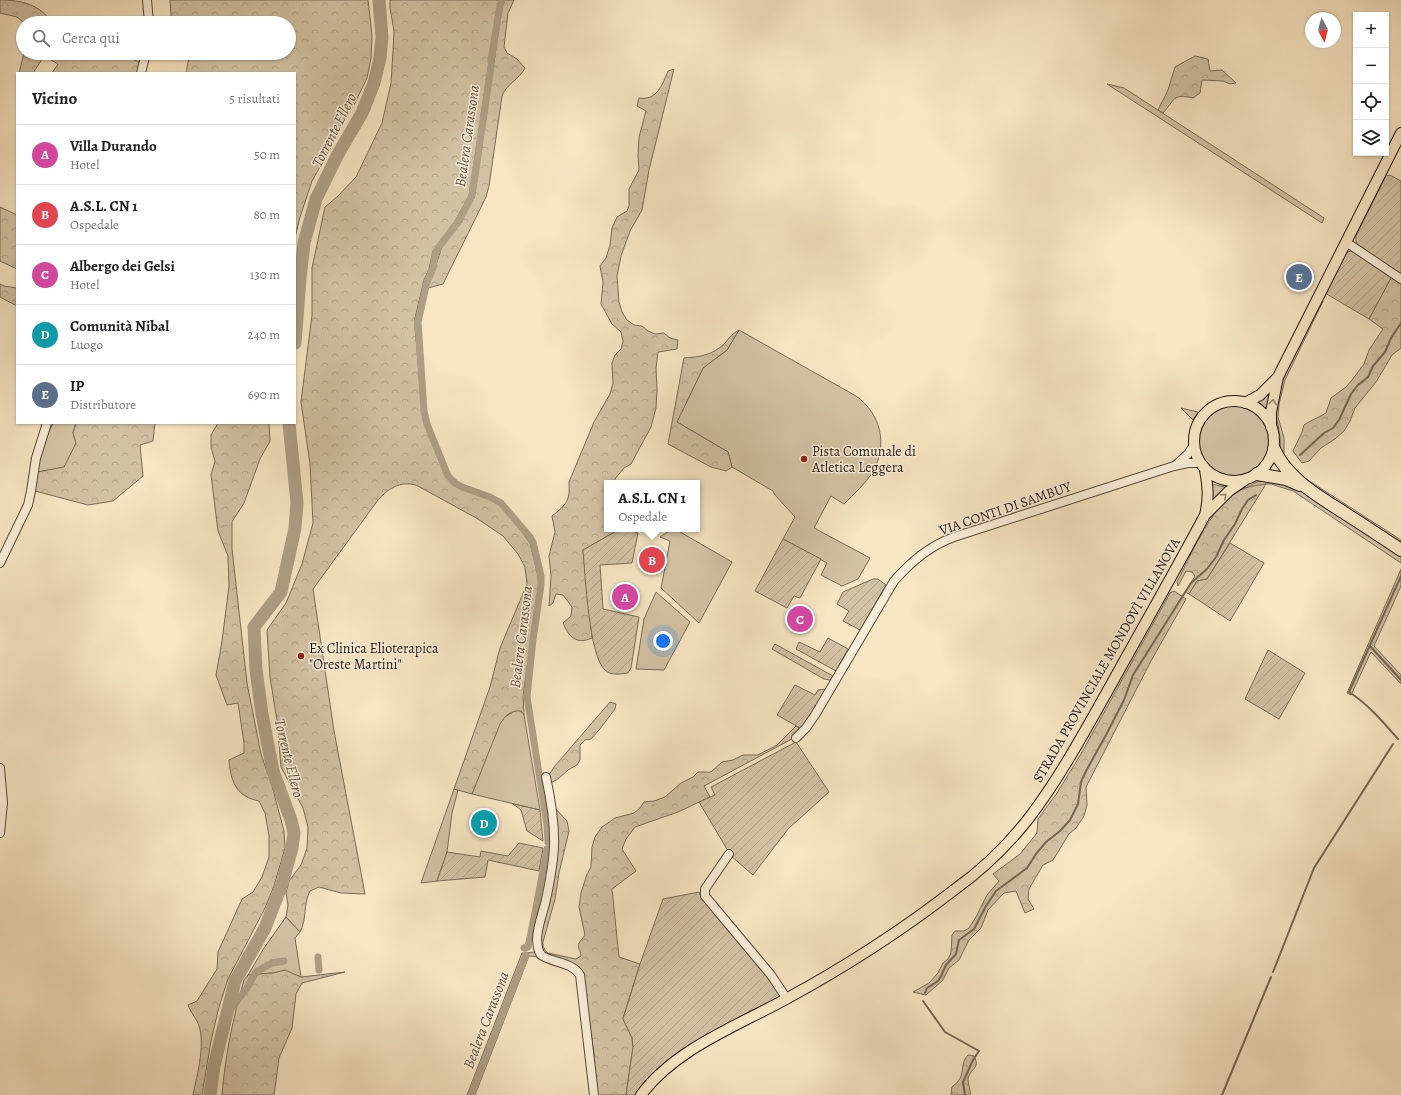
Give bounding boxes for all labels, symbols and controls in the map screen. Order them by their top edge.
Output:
north arrow [1305,12,1341,48]
map controls [1353,12,1389,156]
button: + [1353,12,1389,48]
search box [16,16,296,60]
icon: search [30,27,52,49]
text: Cerca qui [62,28,120,48]
button: − [1353,48,1389,84]
water label: Bealera Carassona [450,84,484,188]
button: locate [1353,84,1389,120]
text: Vicino [32,87,77,110]
text: 5 risultati [229,90,280,107]
water label: Torrente Ellero [307,90,361,170]
button: layers [1353,120,1389,156]
text: Villa Durando [70,136,157,156]
text: A [41,146,49,163]
text: 50 m [254,146,280,163]
text: Hotel [70,156,99,173]
text: A.S.L. CN 1 [70,196,138,216]
text: B [41,206,49,223]
text: 80 m [253,206,280,223]
text: Ospedale [70,216,119,233]
text: Albergo dei Gelsi [70,256,175,276]
pin: E [1286,262,1312,292]
text: C [41,266,49,283]
text: 130 m [250,266,280,283]
text: Hotel [70,276,99,293]
text: Comunità Nibal [70,316,169,336]
text: D [40,326,50,343]
text: 240 m [248,326,280,343]
text: Luogo [70,336,103,353]
text: IP [70,376,84,396]
text: E [41,386,49,403]
text: 690 m [248,386,280,403]
text: Distributore [70,396,136,413]
one-way arrow [1268,399,1277,405]
place label: Pista Comunale di Atletica Leggera [811,442,916,477]
marker: Pista Comunale di Atletica Leggera [799,454,809,464]
street label: VIA CONTI DI SAMBUY [936,477,1074,540]
popup [604,480,700,532]
text: A.S.L. CN 1 [618,488,686,508]
one-way arrow [1219,493,1227,501]
text: Ospedale [618,508,667,525]
street label: STRADA PROVINCIALE MONDOVÌ VILLANOVA [1028,534,1185,786]
pin: B [639,545,665,575]
pin: A [612,582,638,612]
water label: Bealera Carassona [505,585,537,689]
pin: C [787,604,813,634]
your location [653,631,673,651]
place label: Ex Clinica Elioterapica "Oreste Martini" [309,639,439,674]
marker: Ex Clinica Elioterapica "Oreste Martini" [296,651,306,661]
water label: Torrente Ellero [270,716,308,800]
pin: D [471,808,497,838]
water label: Bealera Carassona [458,968,514,1071]

